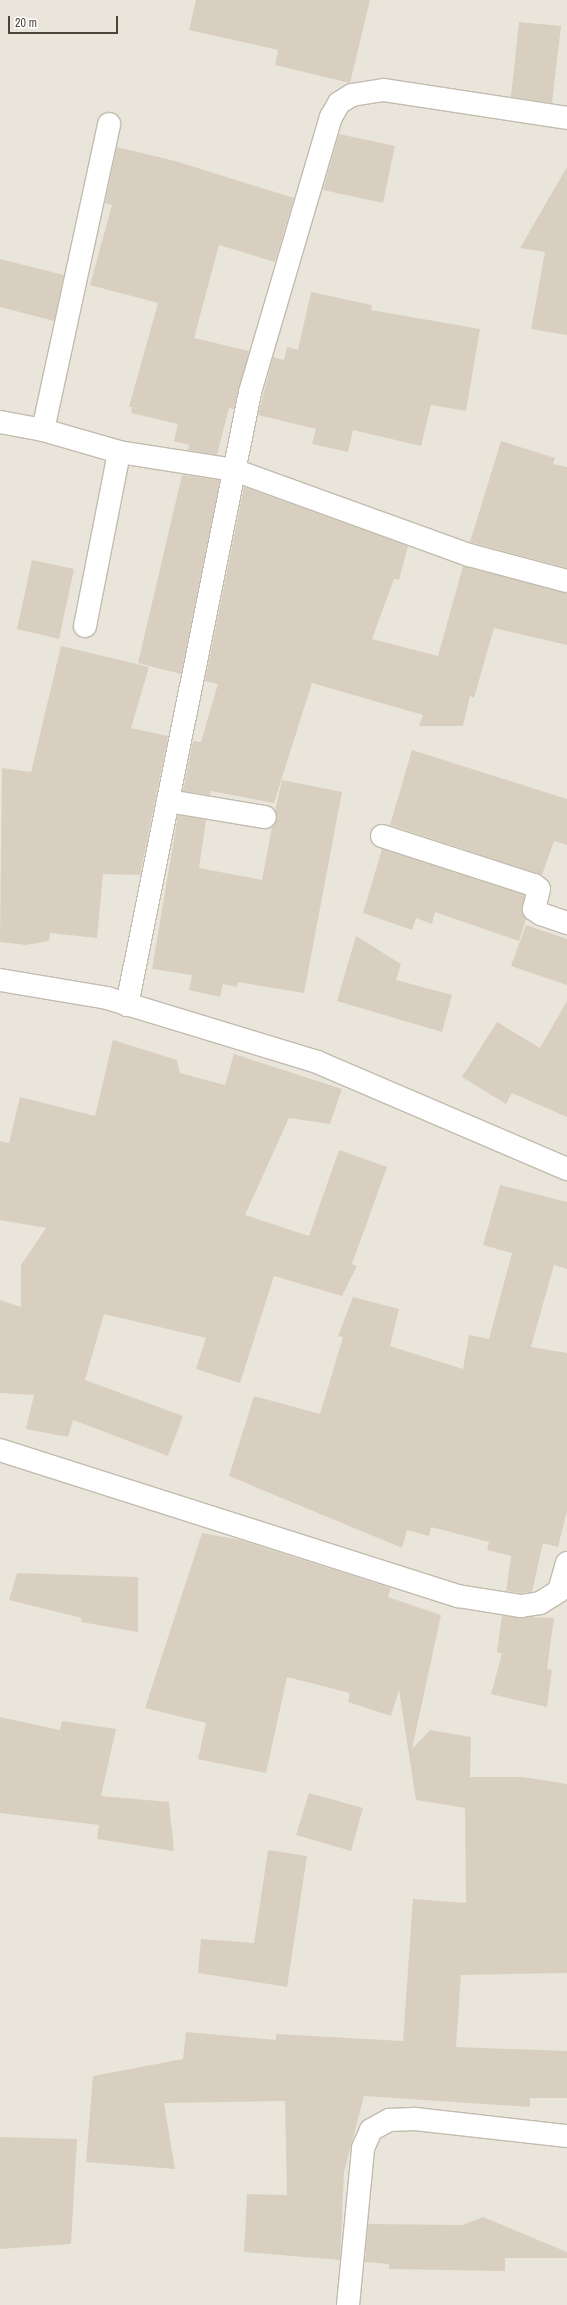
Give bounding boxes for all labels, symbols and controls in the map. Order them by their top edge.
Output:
scale bar [10,8,120,34]
text: 20 m [15,15,37,31]

